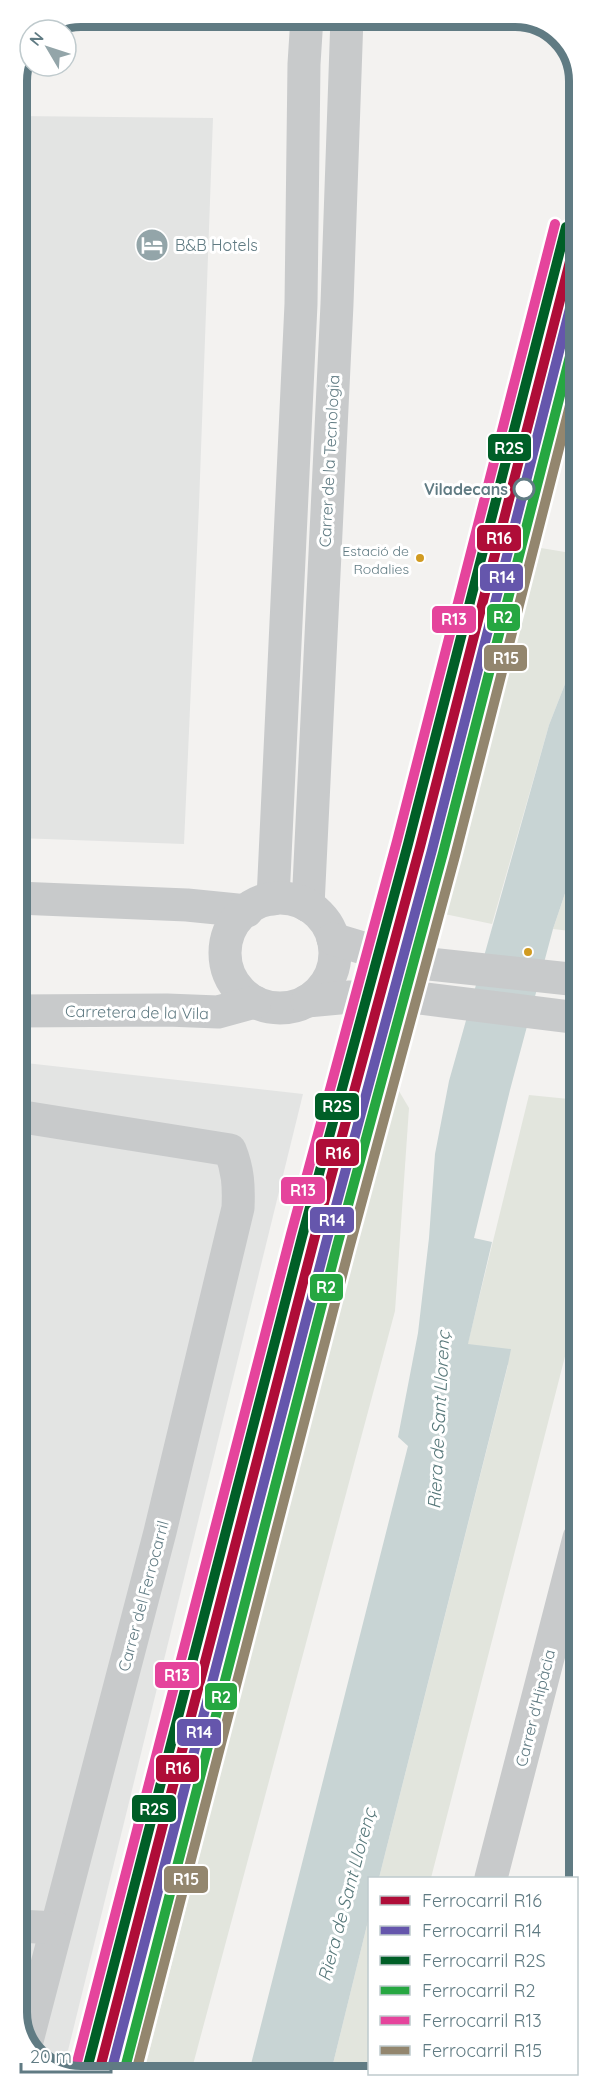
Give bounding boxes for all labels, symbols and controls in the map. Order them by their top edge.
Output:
north arrow [18,18,78,78]
text: N [25,28,48,49]
hotel icon: B&B Hotels [134,227,170,263]
place label: B&B Hotels [175,235,258,255]
street label: Carrer de la Tecnologia [314,374,344,548]
line badge: R2S [487,433,532,462]
text: R2S [494,438,524,458]
marker: Viladecans [513,478,535,500]
place label: Viladecans [424,479,508,499]
line badge: R16 [476,524,522,552]
text: R16 [486,528,512,548]
place label: Estació de Rodalies [342,542,409,578]
marker: Estació de Rodalies [414,552,426,564]
line badge: R14 [479,563,524,592]
text: R14 [489,567,516,587]
line badge: R2 [486,603,521,632]
line badge: R13 [431,605,477,634]
text: R2 [493,607,513,627]
text: R13 [441,609,467,629]
line badge: R15 [483,644,528,672]
text: R15 [493,648,519,668]
unlabelled marker [522,946,534,958]
street label: Carretera de la Vila [65,1001,209,1023]
line badge: R2S [314,1092,360,1121]
text: R2S [322,1096,352,1116]
line badge: R16 [315,1138,360,1167]
text: R16 [325,1143,351,1163]
line badge: R13 [280,1176,326,1205]
text: R13 [290,1180,316,1200]
line badge: R14 [309,1206,355,1234]
text: R14 [319,1210,346,1230]
line badge: R2 [309,1273,344,1302]
text: R2 [316,1277,336,1297]
water label: Riera de Sant Llorenç [422,1329,455,1509]
street label: Carrer del Ferrocarril [113,1518,173,1674]
street label: Carrer d'Hipàcia [511,1647,559,1769]
line badge: R13 [154,1661,200,1689]
text: R13 [164,1665,190,1685]
line badge: R2 [204,1682,238,1711]
text: R2 [211,1687,231,1707]
line badge: R14 [176,1718,222,1747]
text: R14 [186,1722,213,1742]
line badge: R16 [155,1754,200,1783]
text: R16 [165,1758,191,1778]
line badge: R2S [131,1794,177,1823]
text: R2S [139,1799,169,1819]
water label: Riera de Sant Llorenç [312,1804,381,1984]
line badge: R15 [163,1865,209,1894]
text: R15 [173,1869,199,1889]
legend [368,1877,578,2075]
text: Ferrocarril R16 [422,1889,542,1912]
text: Ferrocarril R14 [422,1919,541,1942]
text: Ferrocarril R2S [422,1949,546,1972]
text: Ferrocarril R2 [422,1979,535,2002]
text: Ferrocarril R13 [422,2009,542,2032]
scale bar [21,2036,111,2074]
text: Ferrocarril R15 [422,2039,542,2062]
text: 20 m [30,2045,72,2068]

